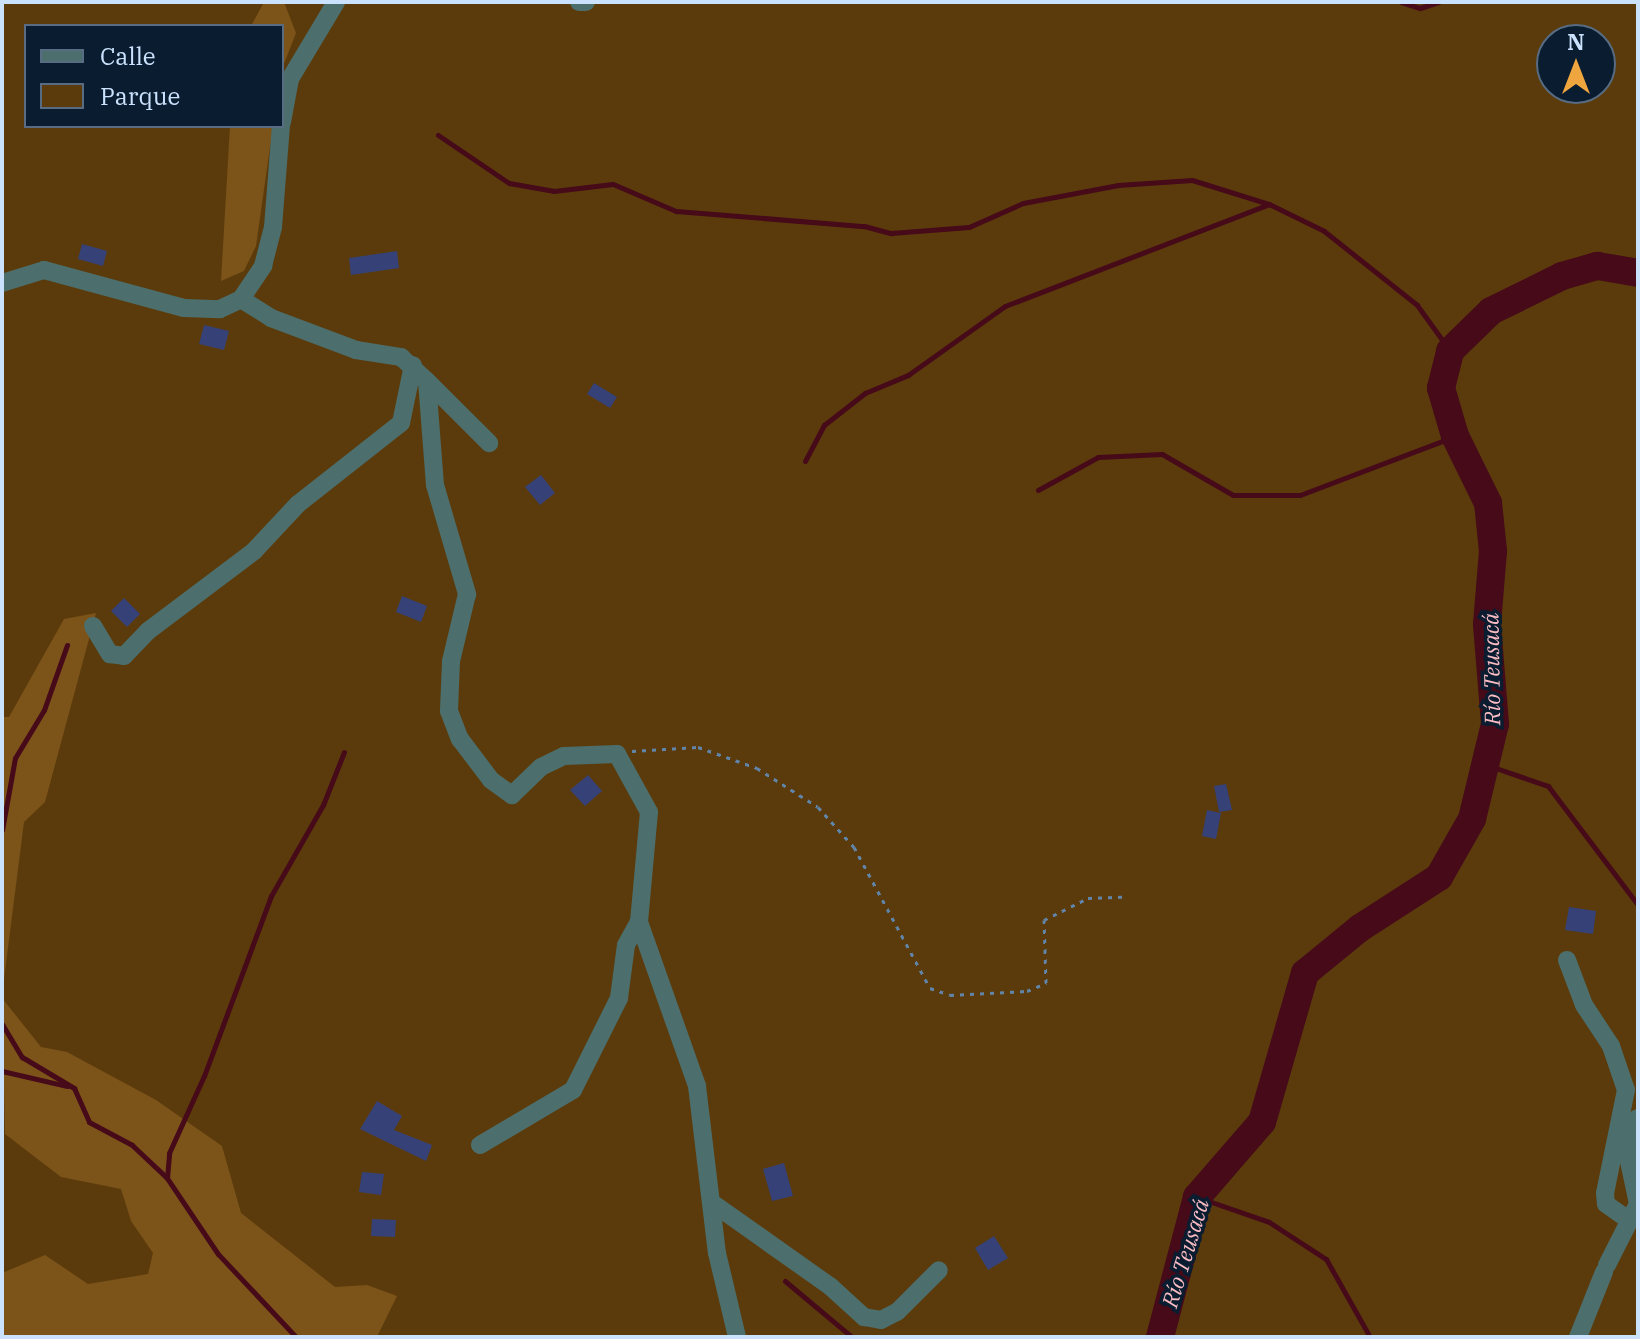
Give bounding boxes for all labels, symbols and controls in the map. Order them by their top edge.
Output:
legend [24,24,284,128]
north arrow [1536,24,1616,104]
text: N [1567,27,1585,56]
text: Calle [100,40,156,72]
text: Parque [100,80,180,112]
water label: Río Teusacá [1477,613,1505,725]
water label: Río Teusacá [1156,1196,1214,1310]

